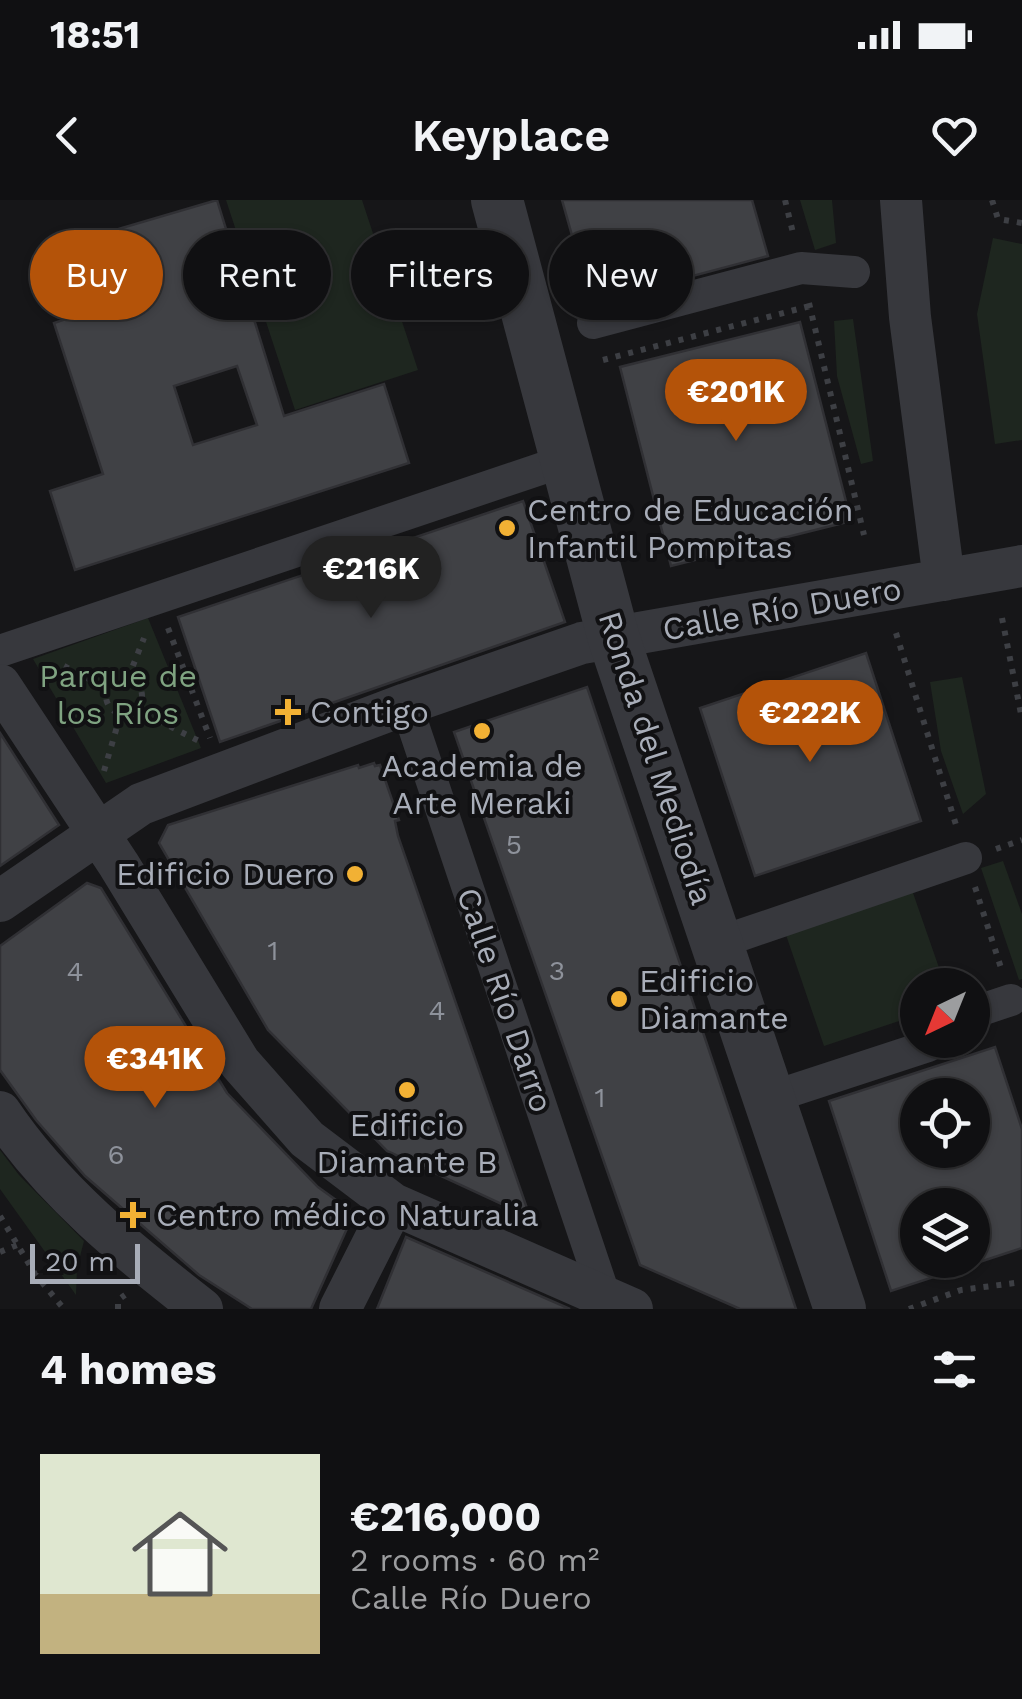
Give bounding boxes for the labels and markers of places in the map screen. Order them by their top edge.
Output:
pin: €201K [666,359,806,444]
place label: Centro de Educación Infantil Pompitas [527,491,854,566]
marker: Centro de Educación Infantil Pompitas [496,517,518,539]
pin: €216K [301,536,441,621]
pin: €222K [740,680,880,765]
place label: Contigo [310,693,429,731]
marker: Contigo [275,699,301,725]
marker: Academia de Arte Meraki [471,720,493,742]
place label: Academia de Arte Meraki [381,747,583,822]
place label: Edificio Duero [116,855,335,893]
marker: Edificio Duero [344,863,366,885]
place label: Edificio Diamante [639,962,789,1037]
marker: Edificio Diamante [608,988,630,1010]
pin: €341K [85,1026,225,1111]
marker: Edificio Diamante B [396,1079,418,1101]
place label: Edificio Diamante B [316,1106,498,1181]
place label: Centro médico Naturalia [156,1196,539,1234]
marker: Centro médico Naturalia [120,1202,146,1228]

